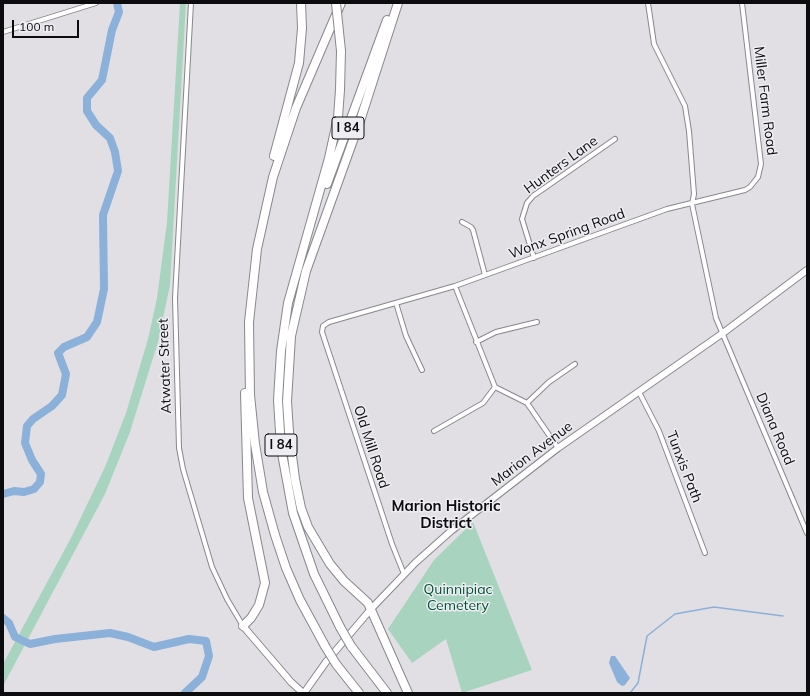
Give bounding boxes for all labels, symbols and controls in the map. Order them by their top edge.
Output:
scale bar [14,12,81,38]
text: 100 m [19,19,54,34]
street label: Miller Farm Road [750,46,780,156]
road number: I 84 [332,117,364,139]
street label: Hunters Lane [521,133,601,197]
street label: Wonx Spring Road [507,205,627,263]
street label: Atwater Street [155,318,175,414]
street label: Diana Road [752,390,798,468]
street label: Old Mill Road [350,403,392,491]
street label: Marion Avenue [488,418,576,490]
street label: Tunxis Path [663,429,705,505]
road number: I 84 [265,434,297,456]
district label: Marion Historic District [391,497,501,532]
park label: Quinnipiac Cemetery [423,582,493,614]

